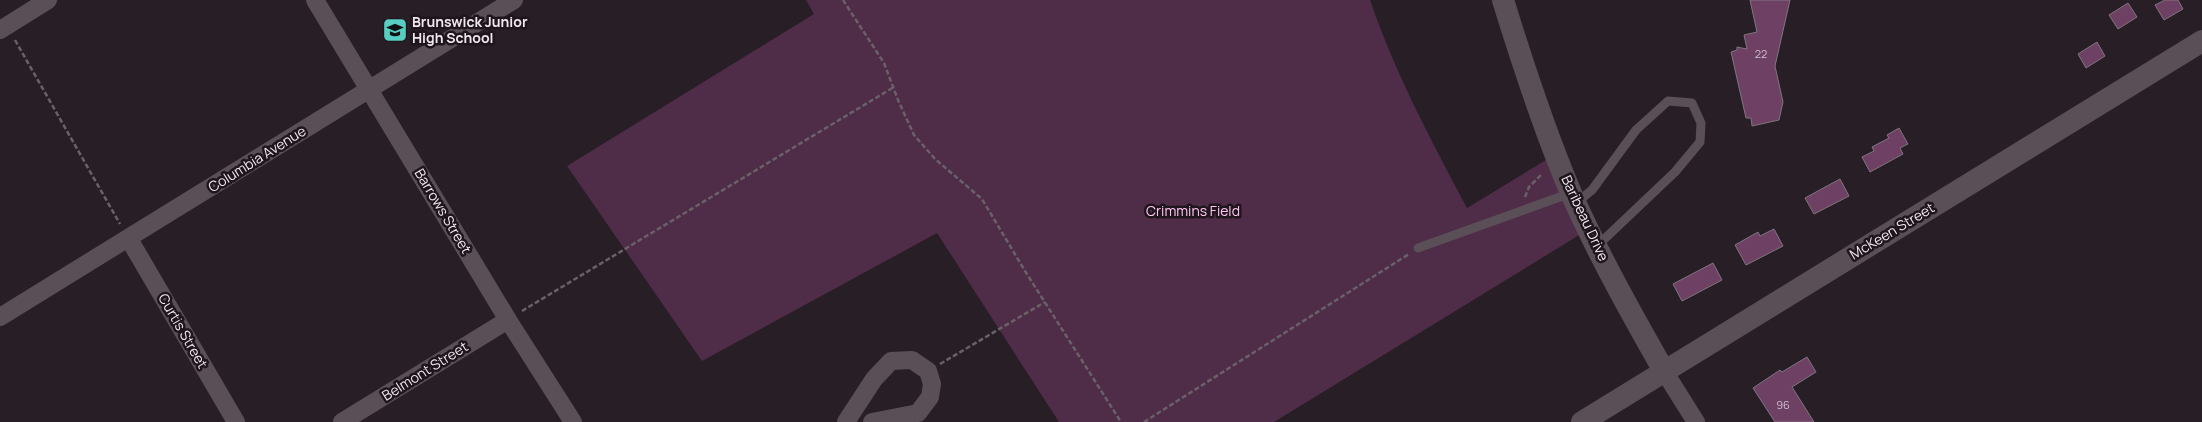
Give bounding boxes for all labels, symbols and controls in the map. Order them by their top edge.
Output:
place label: Brunswick Junior High School [412,12,528,47]
school or university icon: Brunswick Junior High School [382,17,408,43]
house number: 22 [1755,46,1767,61]
street label: Columbia Avenue [204,121,309,196]
street label: Barrows Street [411,165,477,257]
street label: Baribeau Drive [1557,172,1614,264]
street label: McKeen Street [1846,198,1938,263]
park label: Crimmins Field [1146,201,1240,220]
street label: Curtis Street [154,290,213,372]
street label: Belmont Street [378,336,472,405]
house number: 96 [1776,397,1790,412]

